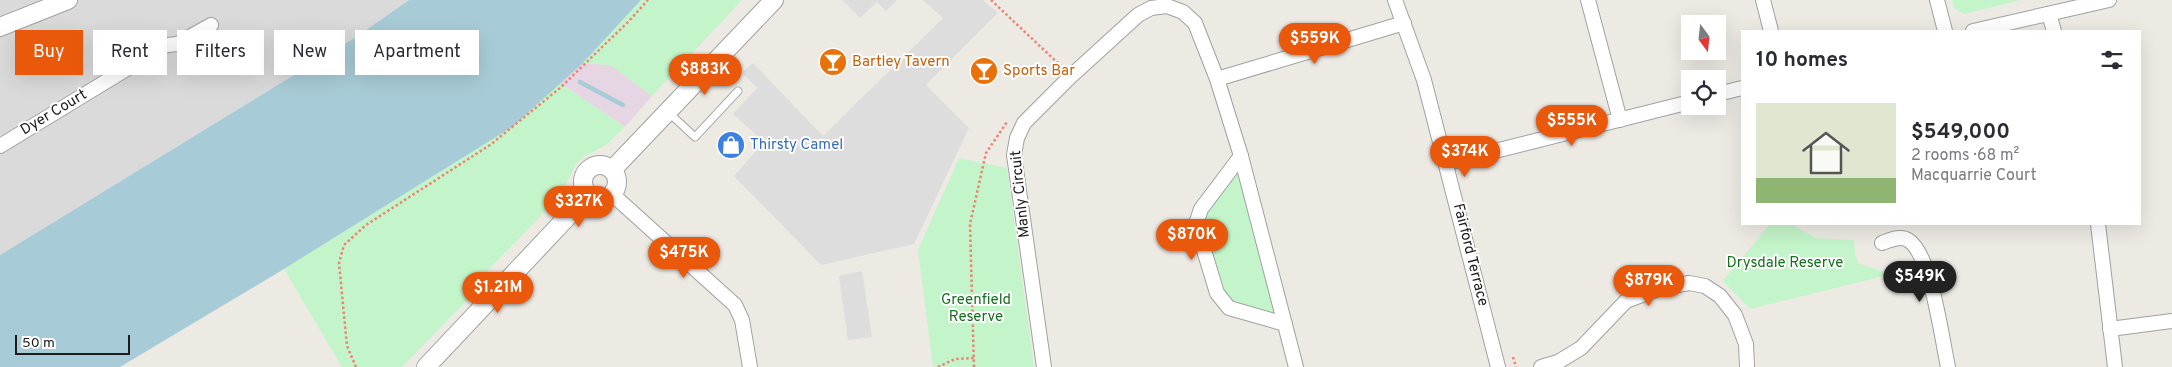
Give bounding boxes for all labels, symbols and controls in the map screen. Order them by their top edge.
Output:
north arrow [1681,15,1726,60]
map controls [1681,15,1726,115]
pin: $559K [1280,22,1350,65]
text: $559K [1290,29,1340,49]
chip: Buy [15,30,83,75]
chip: Rent [93,30,167,75]
chip: Filters [177,30,264,75]
chip: New [274,30,345,75]
chip: Apartment [355,30,479,75]
icon: filters [2098,46,2126,74]
bar icon: Bartley Tavern [818,47,848,77]
text: 10 homes [1756,47,1848,74]
place label: Bartley Tavern [852,53,950,72]
pin: $883K [670,54,740,96]
bar icon: Sports Bar [969,56,999,86]
text: $883K [680,60,730,80]
place label: Sports Bar [1003,62,1075,81]
button: locate [1681,70,1726,115]
street label: Dyer Court [17,86,91,140]
pin: $555K [1537,104,1607,147]
text: $555K [1547,111,1597,131]
text: $549,000 [1911,119,2010,146]
icon: home [1796,123,1856,183]
shop icon: Thirsty Camel [716,130,746,160]
place label: Thirsty Camel [750,136,843,155]
pin: $374K [1430,136,1500,178]
text: $374K [1441,142,1489,162]
text: 2 rooms · 68 m² [1911,146,2019,166]
street label: Manly Circuit [1007,149,1035,239]
text: Macquarrie Court [1911,166,2037,186]
pin: $327K [544,186,614,228]
text: $327K [555,192,603,212]
street label: Fairford Terrace [1448,202,1492,308]
pin: $870K [1157,218,1227,261]
text: $870K [1167,225,1217,245]
pin: $475K [649,236,719,279]
text: $475K [659,243,709,263]
park label: Drysdale Reserve [1727,254,1843,273]
pin: $549K [1885,260,1955,303]
pin: $879K [1614,264,1684,307]
text: $549K [1894,267,1946,287]
text: $879K [1624,271,1674,291]
pin: $1.21M [457,272,539,314]
text: $1.21M [473,278,523,298]
park label: Greenfield Reserve [941,291,1011,327]
scale bar [15,332,130,355]
text: 50 m [22,335,55,352]

